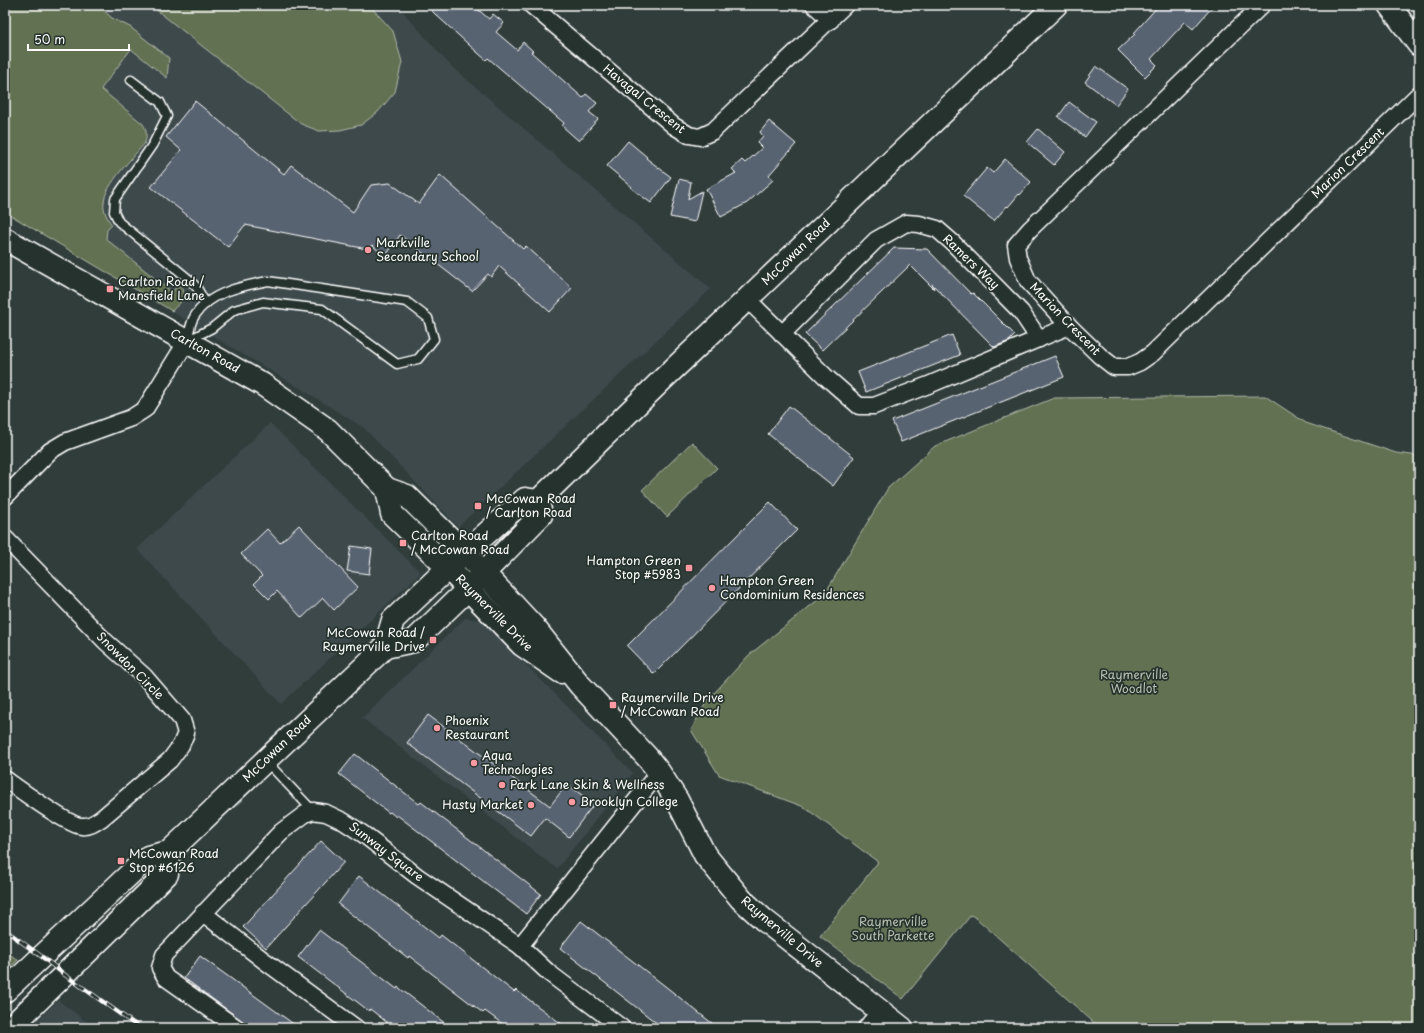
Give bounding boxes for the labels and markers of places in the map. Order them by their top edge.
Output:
place label: Markville Secondary School [376,233,479,265]
marker: Markville Secondary School [363,245,373,255]
place label: Carlton Road / Mansfield Lane [118,272,205,304]
marker: Carlton Road / Mansfield Lane [105,284,115,294]
place label: McCowan Road / Carlton Road [486,489,576,521]
marker: McCowan Road / Carlton Road [473,501,483,511]
place label: Carlton Road / McCowan Road [411,526,510,558]
marker: Carlton Road / McCowan Road [398,538,408,548]
place label: Hampton Green Stop #5983 [587,551,681,583]
marker: Hampton Green Stop #5983 [684,563,694,573]
place label: Hampton Green Condominium Residences [720,571,865,603]
marker: Hampton Green Condominium Residences [707,583,717,593]
place label: McCowan Road / Raymerville Drive [322,623,425,655]
marker: McCowan Road / Raymerville Drive [428,635,438,645]
place label: Raymerville Drive / McCowan Road [621,688,724,720]
marker: Raymerville Drive / McCowan Road [608,700,618,710]
place label: Phoenix Restaurant [445,711,509,743]
marker: Phoenix Restaurant [432,723,442,733]
place label: Aqua Technologies [482,746,553,778]
marker: Aqua Technologies [469,758,479,768]
place label: Park Lane Skin & Wellness [510,775,665,793]
marker: Park Lane Skin & Wellness [497,780,507,790]
place label: Brooklyn College [580,792,679,810]
place label: Hasty Market [442,795,523,813]
marker: Brooklyn College [567,797,577,807]
marker: Hasty Market [526,800,536,810]
place label: McCowan Road Stop #6126 [129,844,219,876]
marker: McCowan Road Stop #6126 [116,856,126,866]

